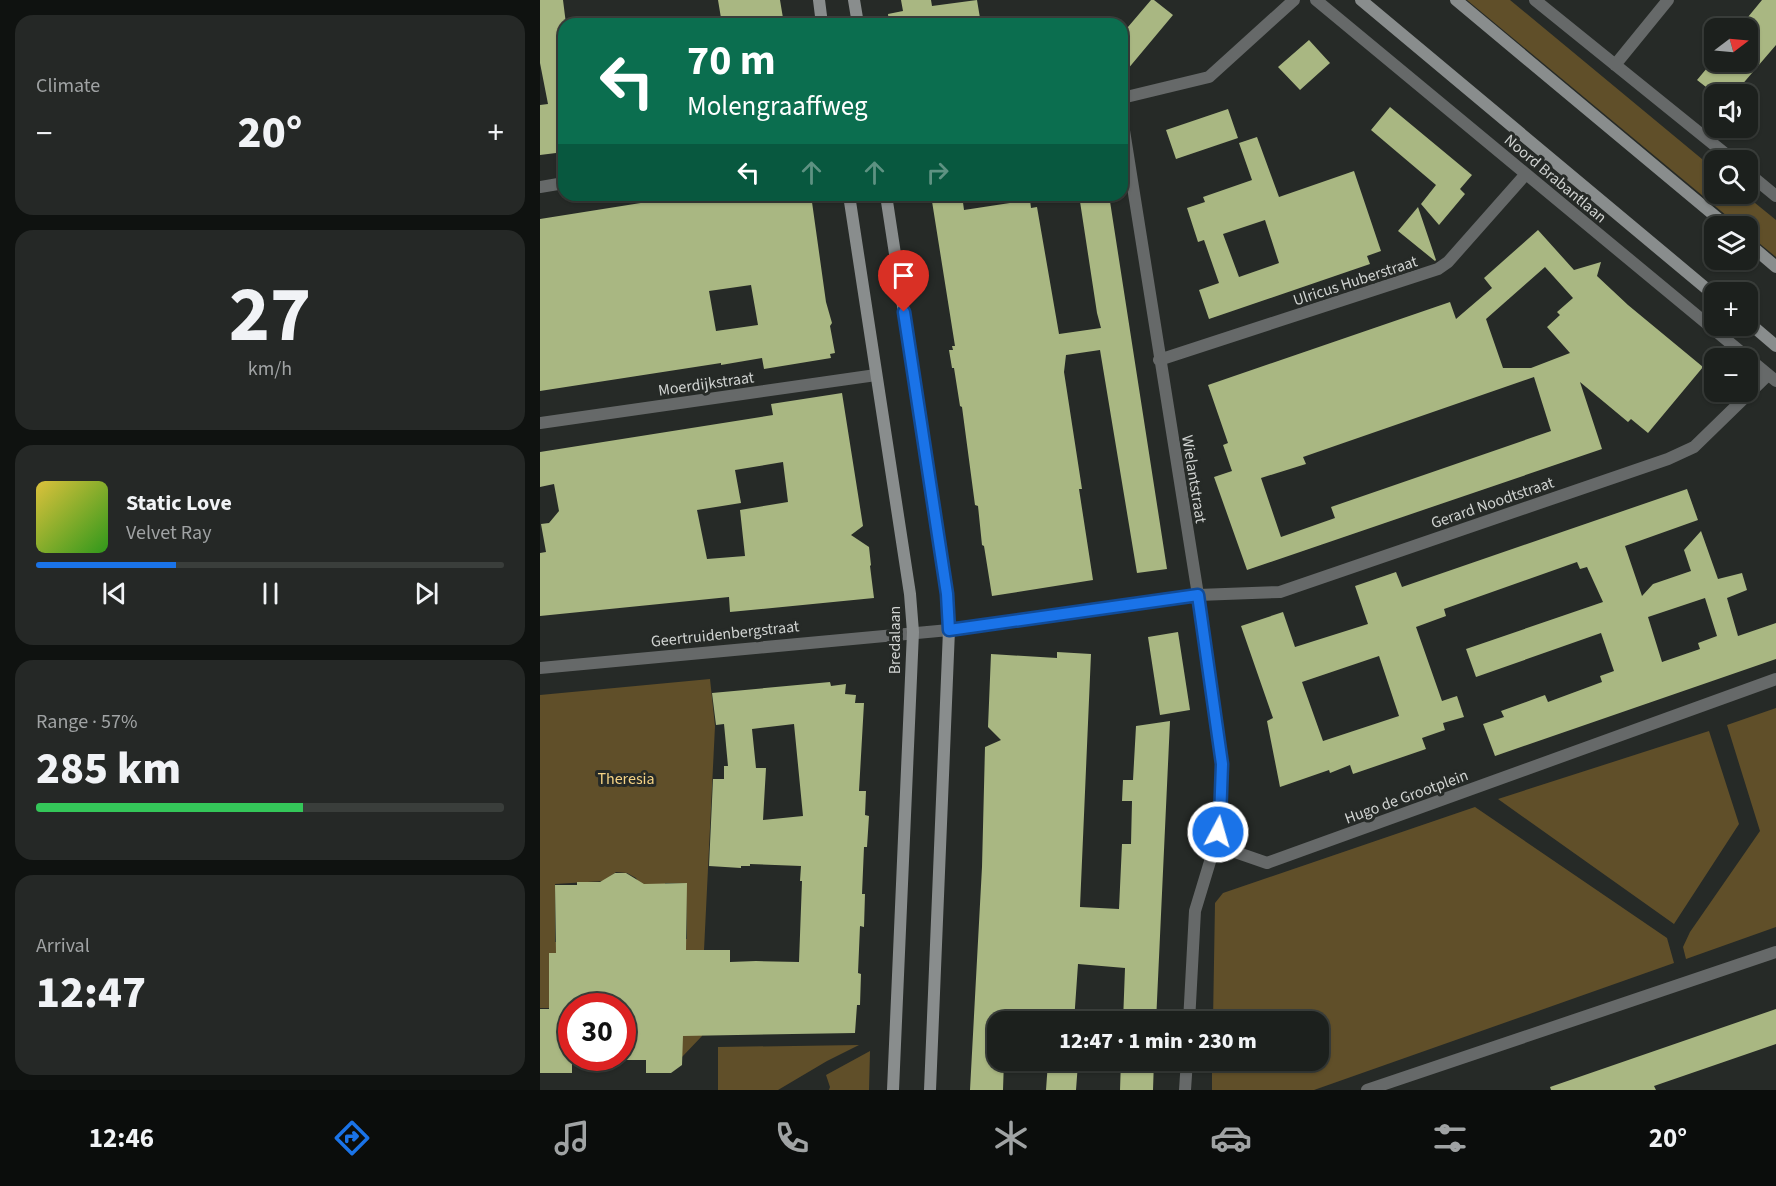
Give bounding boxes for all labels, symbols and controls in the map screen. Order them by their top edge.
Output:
north arrow [1704,18,1758,72]
map controls [1704,18,1758,402]
text: 70 m [687,31,776,91]
icon: left [588,42,666,120]
text: Climate [36,72,100,100]
button: sound [1704,84,1758,138]
text: Molengraaffweg [687,87,868,126]
text: 20° [238,101,302,165]
text: − [36,110,52,157]
text: + [488,110,504,157]
street label: Noord Brabantlaan [1499,129,1611,228]
button: search [1704,150,1758,204]
icon: left [732,156,765,189]
icon: ahead [795,156,828,189]
icon: ahead [858,156,891,189]
icon: right [921,156,954,189]
button: layers [1704,216,1758,270]
pin [878,250,929,312]
street label: Ulricus Huberstraat [1290,250,1421,311]
icon: arrive [887,259,920,292]
text: 27 [229,260,311,371]
button: + [1704,282,1758,336]
button: − [1704,348,1758,402]
text: km/h [248,355,292,383]
street label: Moerdijkstraat [657,366,756,402]
street label: Wielantstraat [1176,434,1212,525]
street label: Gerard Noodtstraat [1428,471,1557,534]
text: Static Love [126,487,232,519]
text: Velvet Ray [126,519,212,547]
icon: previous [98,577,131,610]
icon: pause [254,577,287,610]
icon: next [410,577,443,610]
street label: Bredalaan [884,606,906,674]
street label: Geertruidenbergstraat [650,615,801,653]
text: Range · 57% [36,708,137,736]
text: 285 km [36,737,181,801]
street label: Hugo de Grootplein [1341,764,1471,830]
park label: Theresia [597,768,655,790]
position arrow [1186,800,1250,864]
text: Arrival [36,932,90,960]
text: 12:47 [36,961,146,1025]
speed limit sign: 30 [558,993,636,1071]
text: 12:47 · 1 min · 230 m [1059,1025,1257,1057]
icon: directions [331,1117,373,1159]
icon: music [551,1117,593,1159]
icon: phone [771,1117,813,1159]
icon: climate [990,1117,1032,1159]
icon: car [1210,1117,1252,1159]
icon: filters [1429,1117,1471,1159]
text: 12:46 [89,1119,154,1158]
text: 20° [1649,1119,1687,1158]

